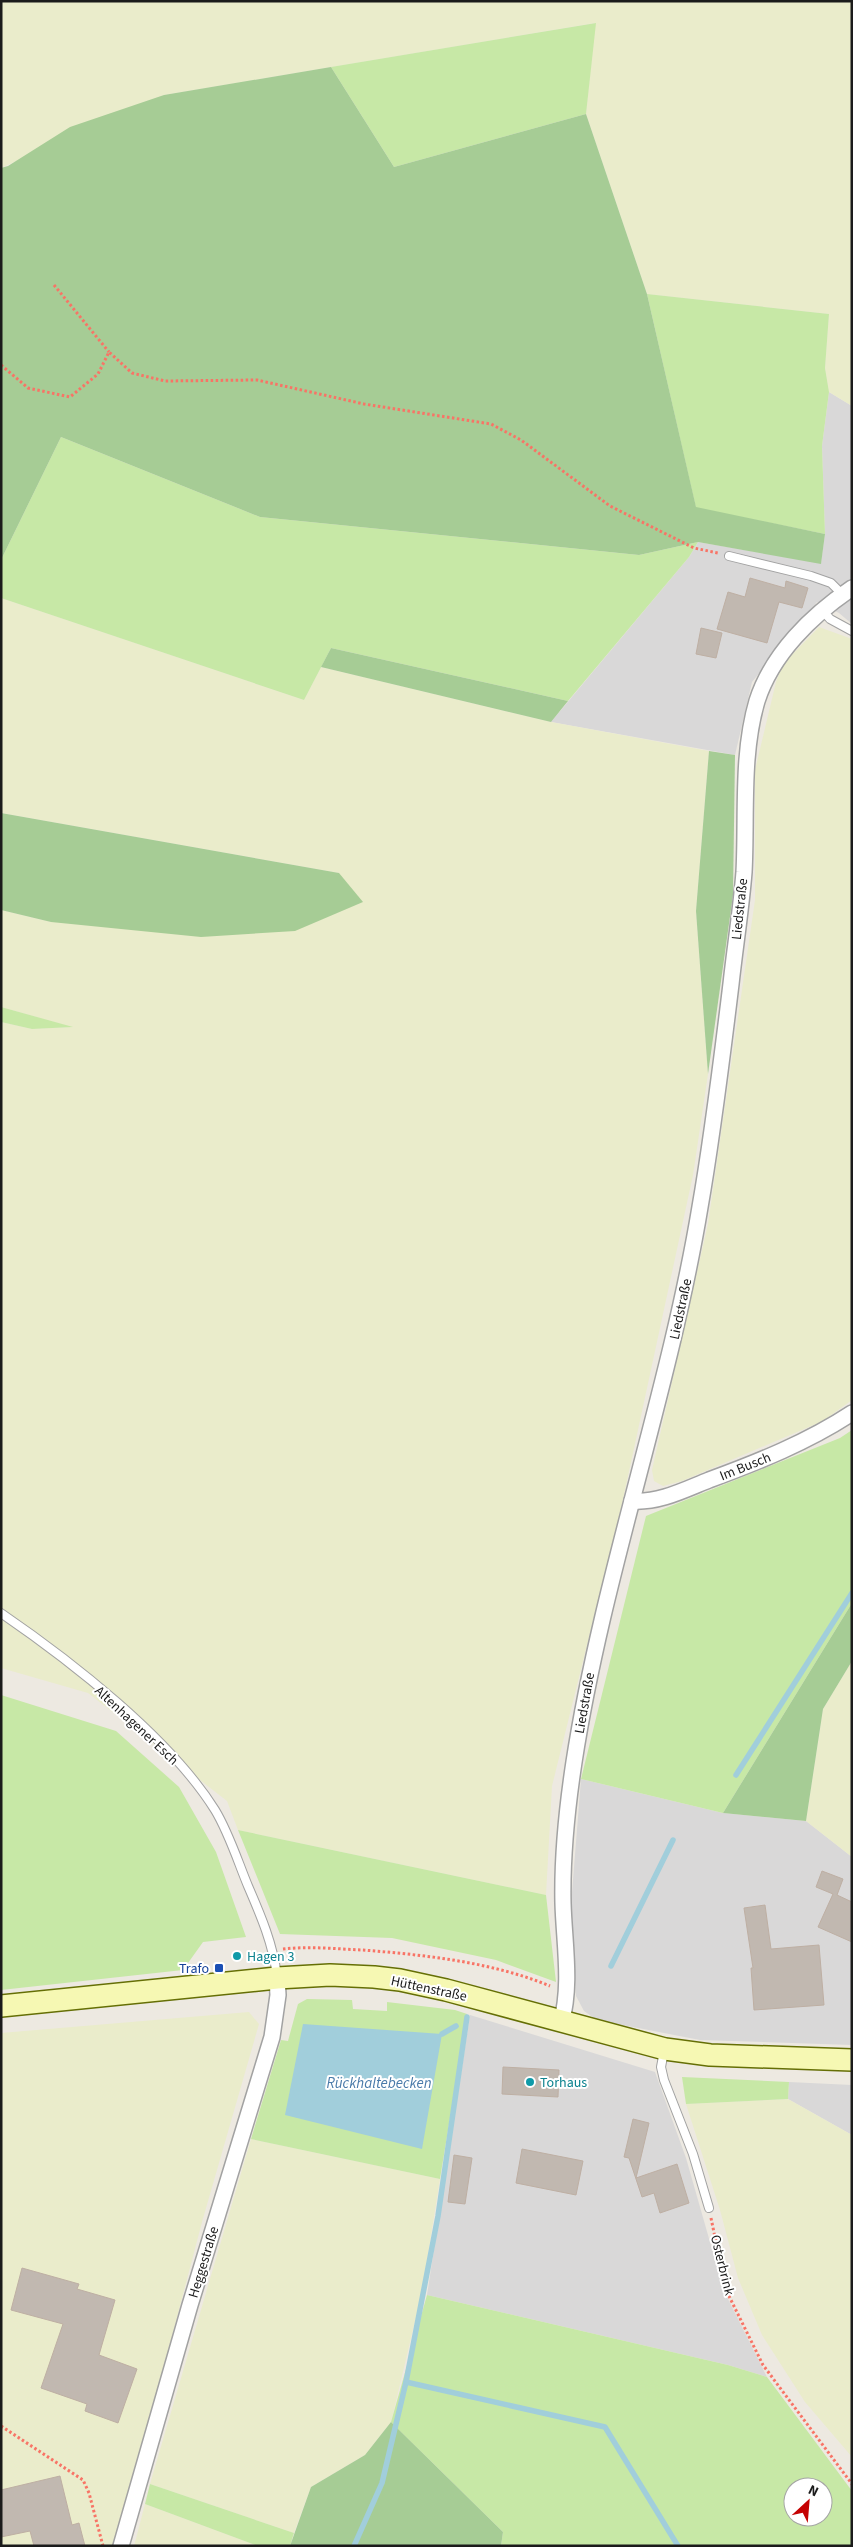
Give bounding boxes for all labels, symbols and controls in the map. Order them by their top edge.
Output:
street label: Liedstraße [727,877,753,941]
street label: Liedstraße [665,1277,697,1342]
street label: Im Busch [717,1448,774,1486]
street label: Liedstraße [570,1671,600,1735]
street label: Altenhagener Esch [90,1681,183,1770]
place label: Hagen 3 [247,1947,294,1967]
marker: Hagen 3 [231,1950,243,1962]
place label: Trafo [179,1959,209,1979]
marker: Trafo [213,1962,225,1974]
street label: Hüttenstraße [389,1971,469,2007]
water label: Rückhaltebecken [326,2073,432,2094]
place label: Torhaus [540,2073,587,2093]
marker: Torhaus [524,2076,536,2088]
street label: Heggestraße [184,2224,224,2300]
street label: Osterbrink [705,2233,739,2298]
north arrow [783,2477,833,2527]
text: N [805,2480,822,2502]

